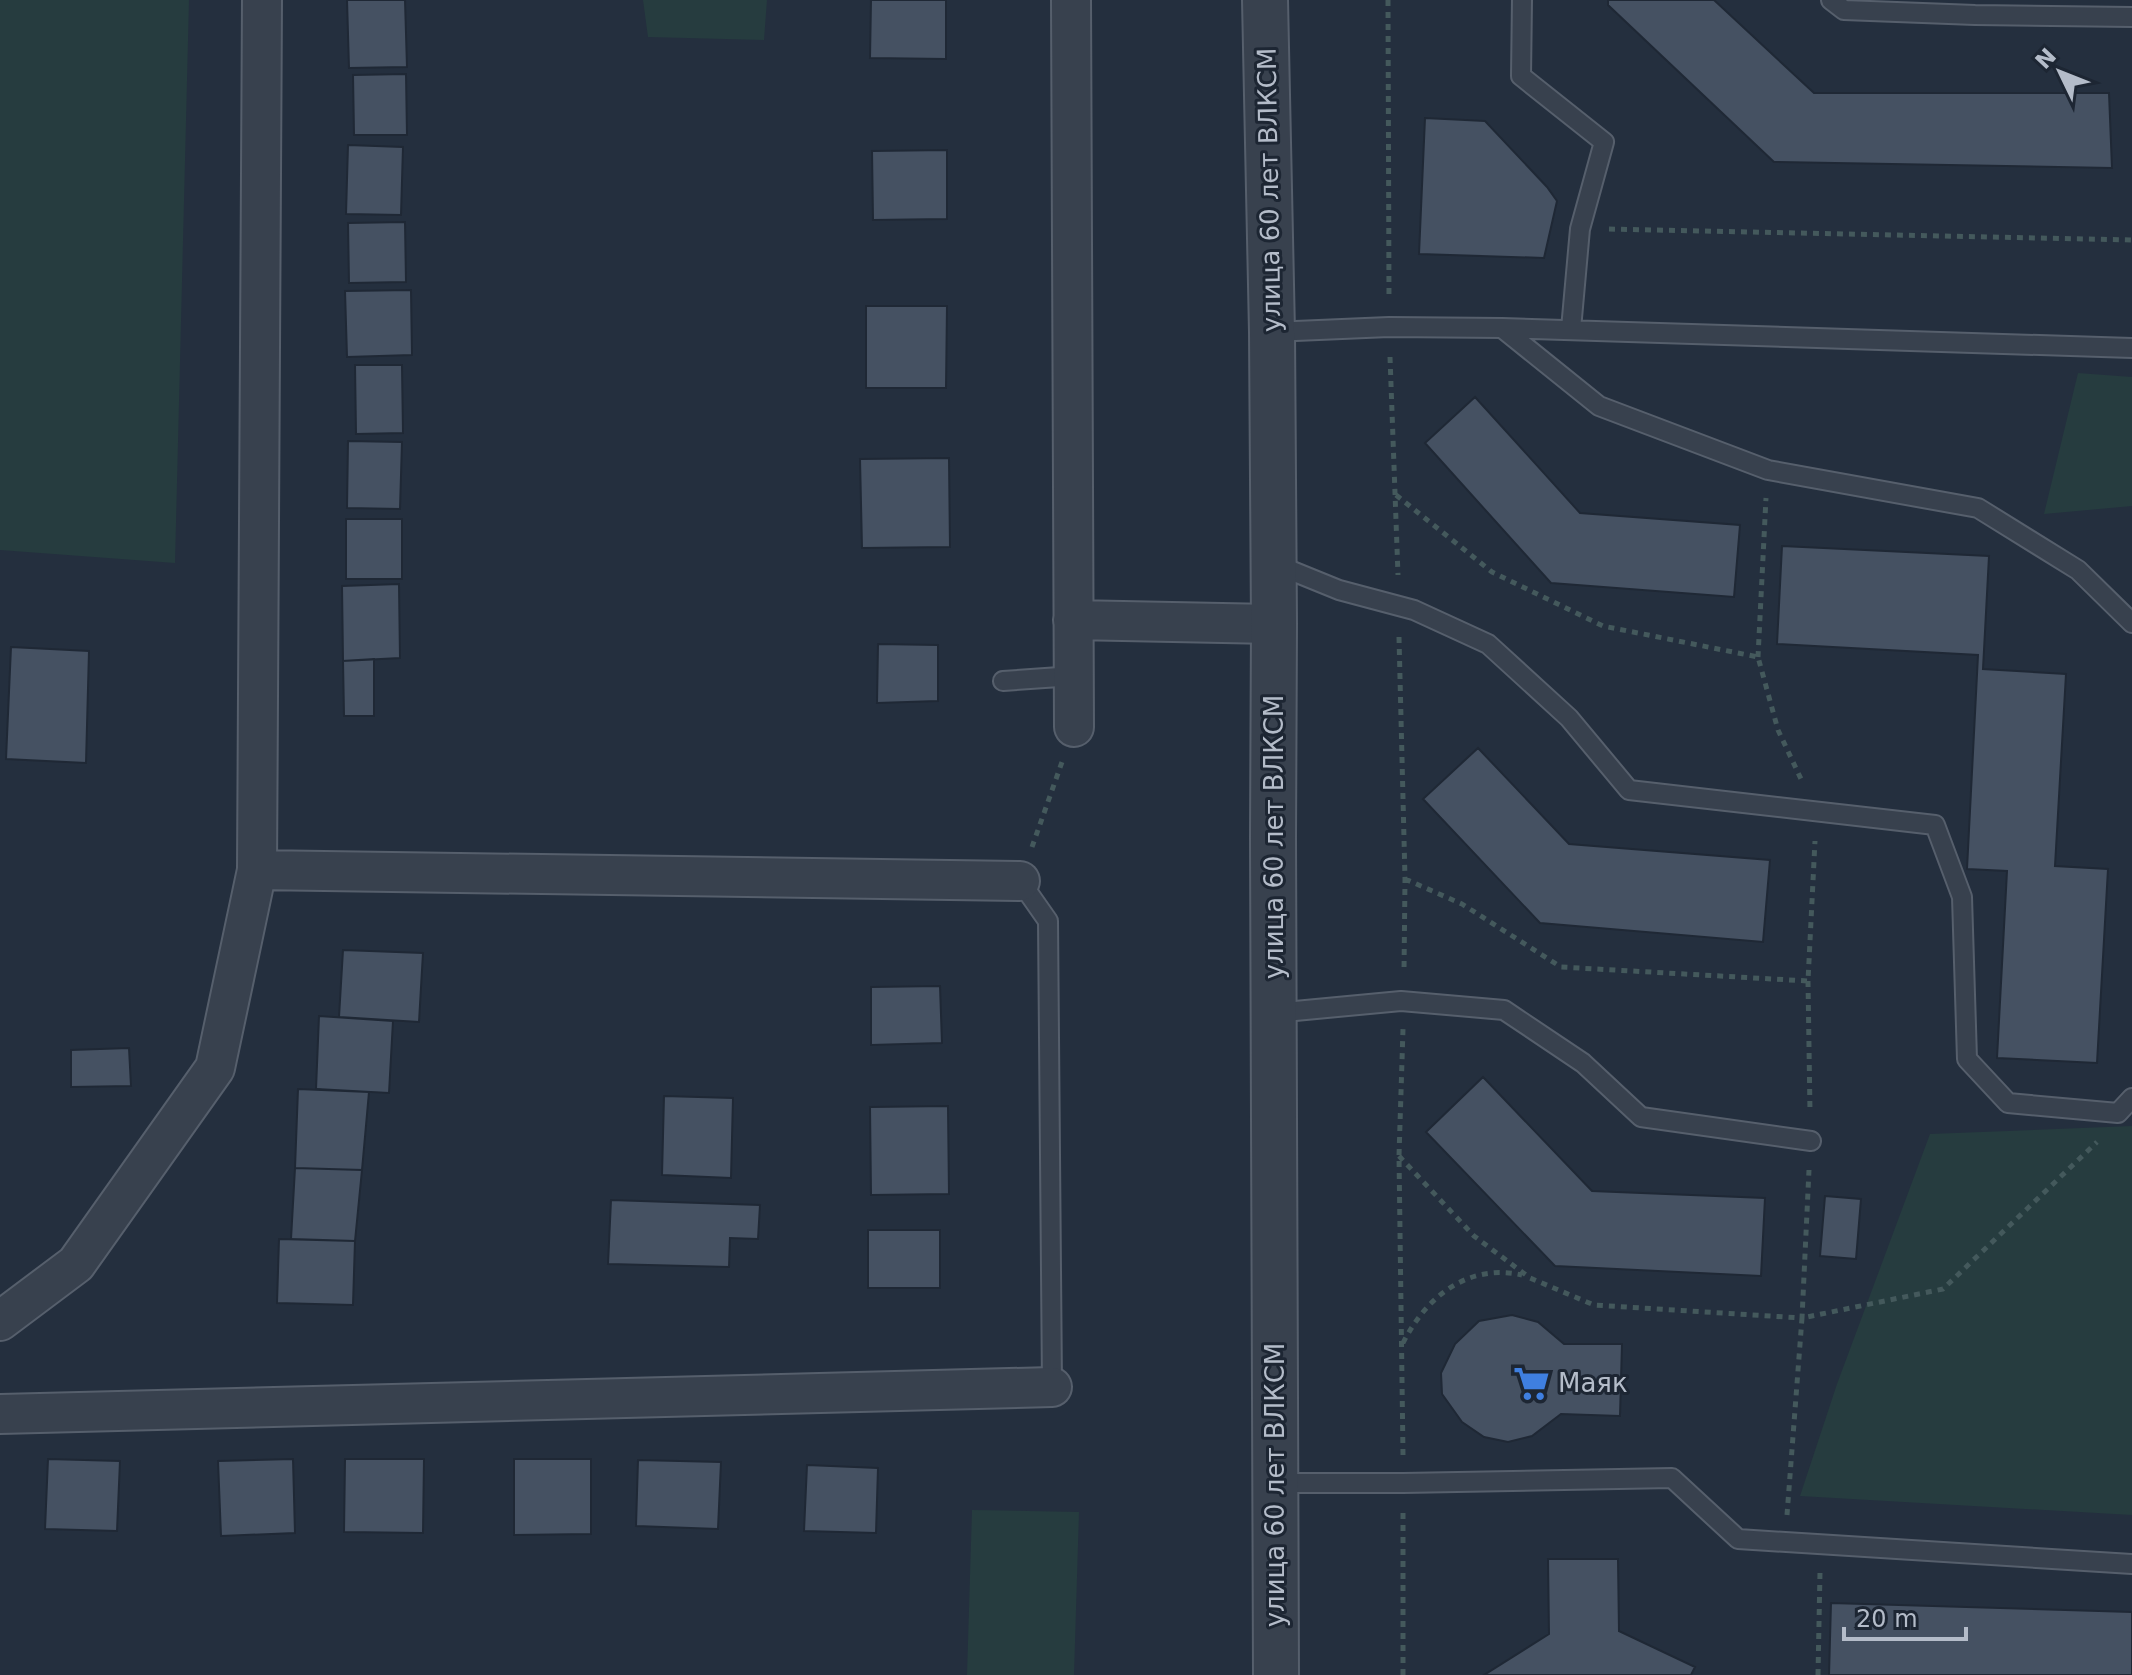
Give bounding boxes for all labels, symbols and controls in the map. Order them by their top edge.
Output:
north arrow [2020,32,2100,112]
text: N [2030,43,2061,74]
street label: улица 60 лет ВЛКСМ [1252,47,1286,333]
street label: улица 60 лет ВЛКСМ [1259,695,1289,979]
street label: улица 60 лет ВЛКСМ [1260,1343,1290,1627]
supermarket icon: Маяк [1513,1364,1551,1402]
place label: Маяк [1558,1368,1628,1398]
scale bar [1844,1591,1966,1641]
text: 20 m [1856,1605,1918,1633]

